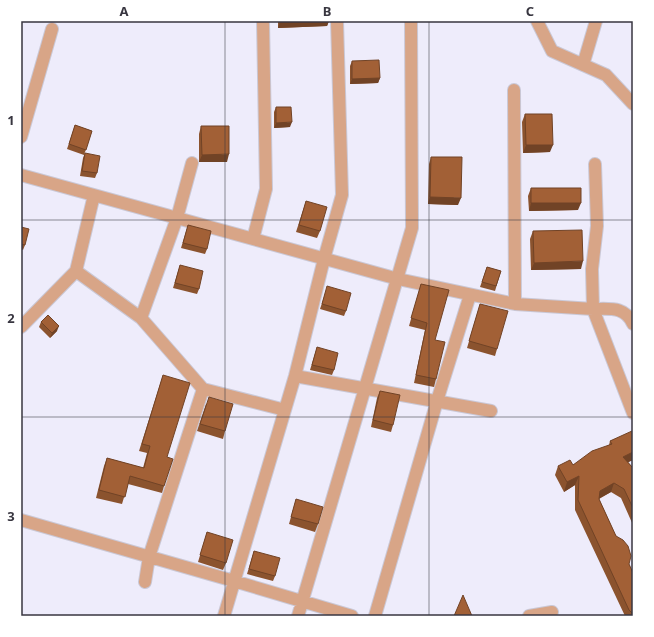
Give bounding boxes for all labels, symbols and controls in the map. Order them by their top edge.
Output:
text: A [120,2,129,20]
text: B [323,2,331,20]
text: C [526,2,534,20]
text: 1 [7,111,15,129]
text: 2 [7,309,15,327]
text: 3 [7,507,15,525]

